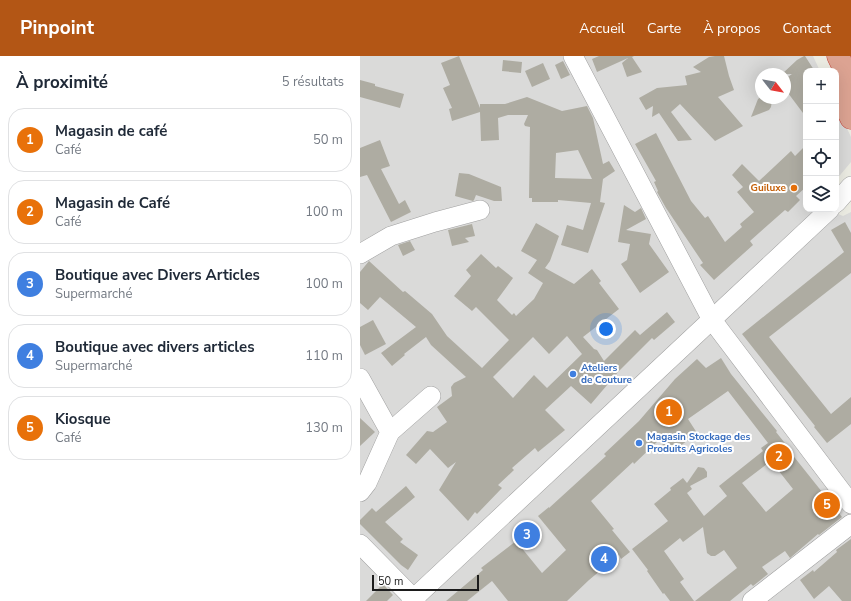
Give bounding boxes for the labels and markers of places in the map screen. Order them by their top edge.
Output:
place label: Guiluxe [751,181,787,195]
marker: Guiluxe [789,183,799,193]
place label: Ateliers de Couture [581,361,633,387]
marker: Ateliers de Couture [568,369,578,379]
pin: 1 [656,397,682,427]
place label: Magasin Stockage des Produits Agricoles [647,430,751,456]
marker: Magasin Stockage des Produits Agricoles [634,438,644,448]
pin: 2 [766,442,792,472]
pin: 5 [814,490,840,520]
pin: 3 [514,520,540,550]
pin: 4 [591,544,617,574]

